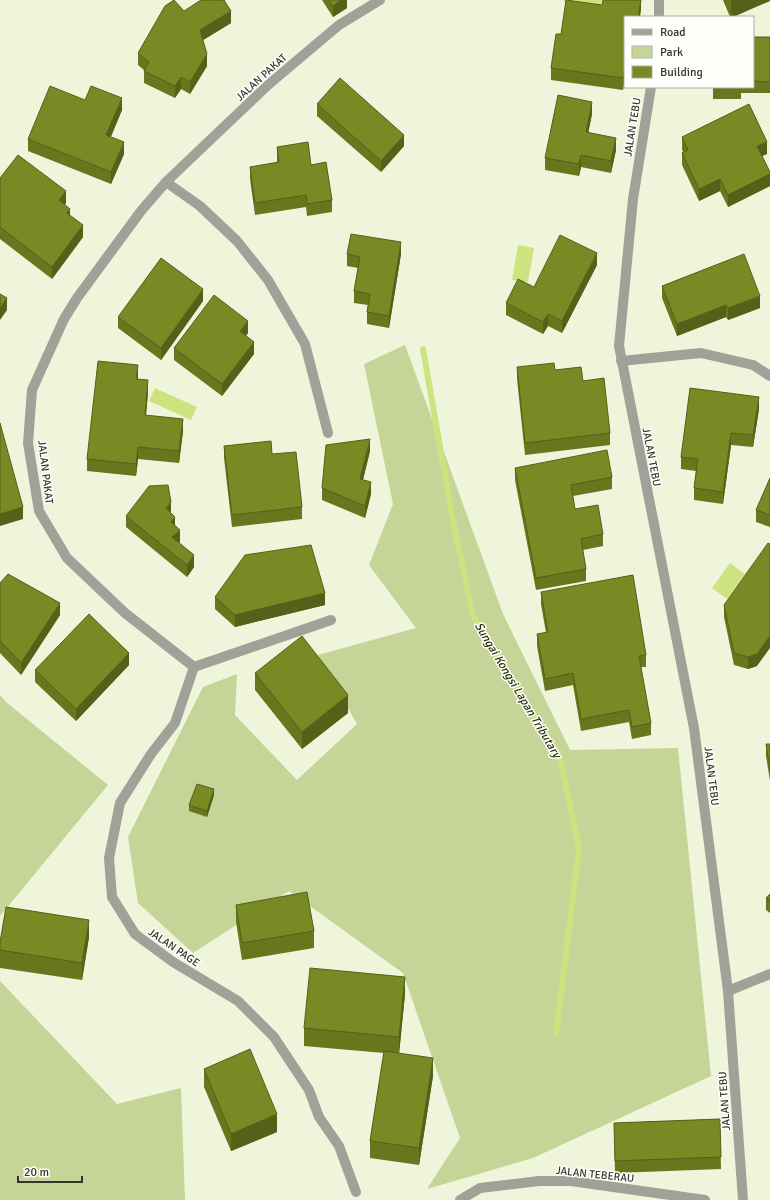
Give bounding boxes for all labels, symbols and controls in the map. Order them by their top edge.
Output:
legend [624,16,754,88]
text: Road [660,25,686,40]
text: Park [660,45,683,60]
street label: JALAN PAKAT [233,51,290,104]
text: Building [660,65,703,80]
street label: JALAN TEBU [621,97,644,157]
street label: JALAN TEBU [639,427,664,487]
street label: JALAN PAKAT [35,439,56,505]
water label: Sungai Kongsi Lapan Tributary [471,620,565,762]
street label: JALAN TEBU [701,746,722,806]
street label: JALAN PAGE [146,925,202,969]
street label: JALAN TEBU [716,1071,733,1131]
scale bar [18,1158,82,1184]
street label: JALAN TEBERAU [555,1164,635,1185]
text: 20 m [24,1165,49,1180]

